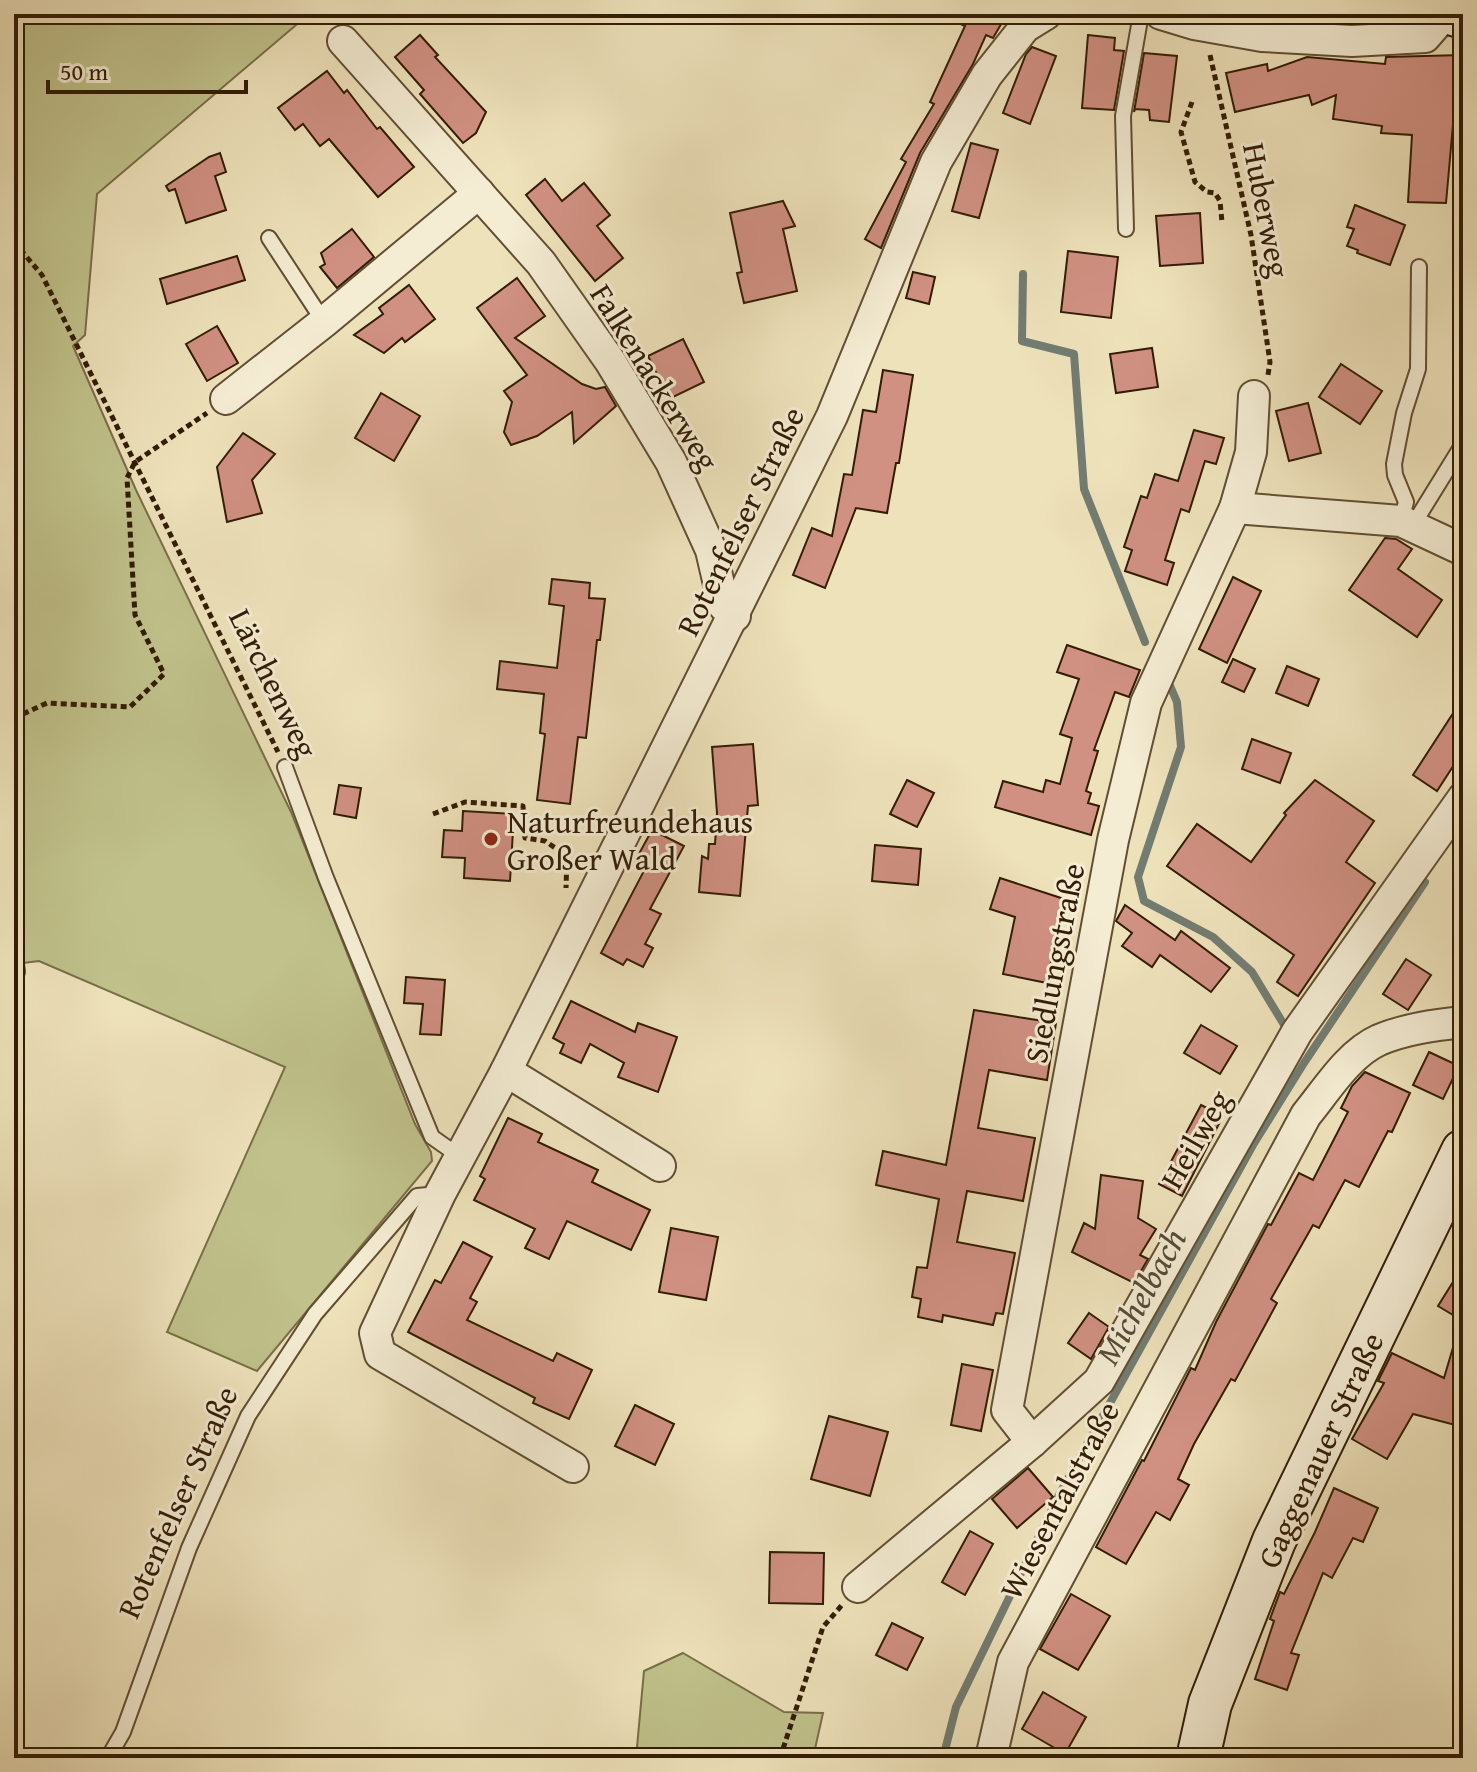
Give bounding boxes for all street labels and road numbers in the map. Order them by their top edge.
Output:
street label: Huberweg [1231,139,1303,281]
street label: Falkenackerweg [579,274,731,480]
street label: Rotenfelser Straße [664,398,816,644]
street label: Lärchenweg [218,600,330,766]
street label: Siedlungstraße [1012,859,1096,1067]
street label: Heilweg [1148,1081,1242,1197]
street label: Gaggenauer Straße [1245,1324,1395,1576]
street label: Rotenfelser Straße [105,1378,249,1626]
street label: Wiesentalstraße [987,1393,1131,1607]

